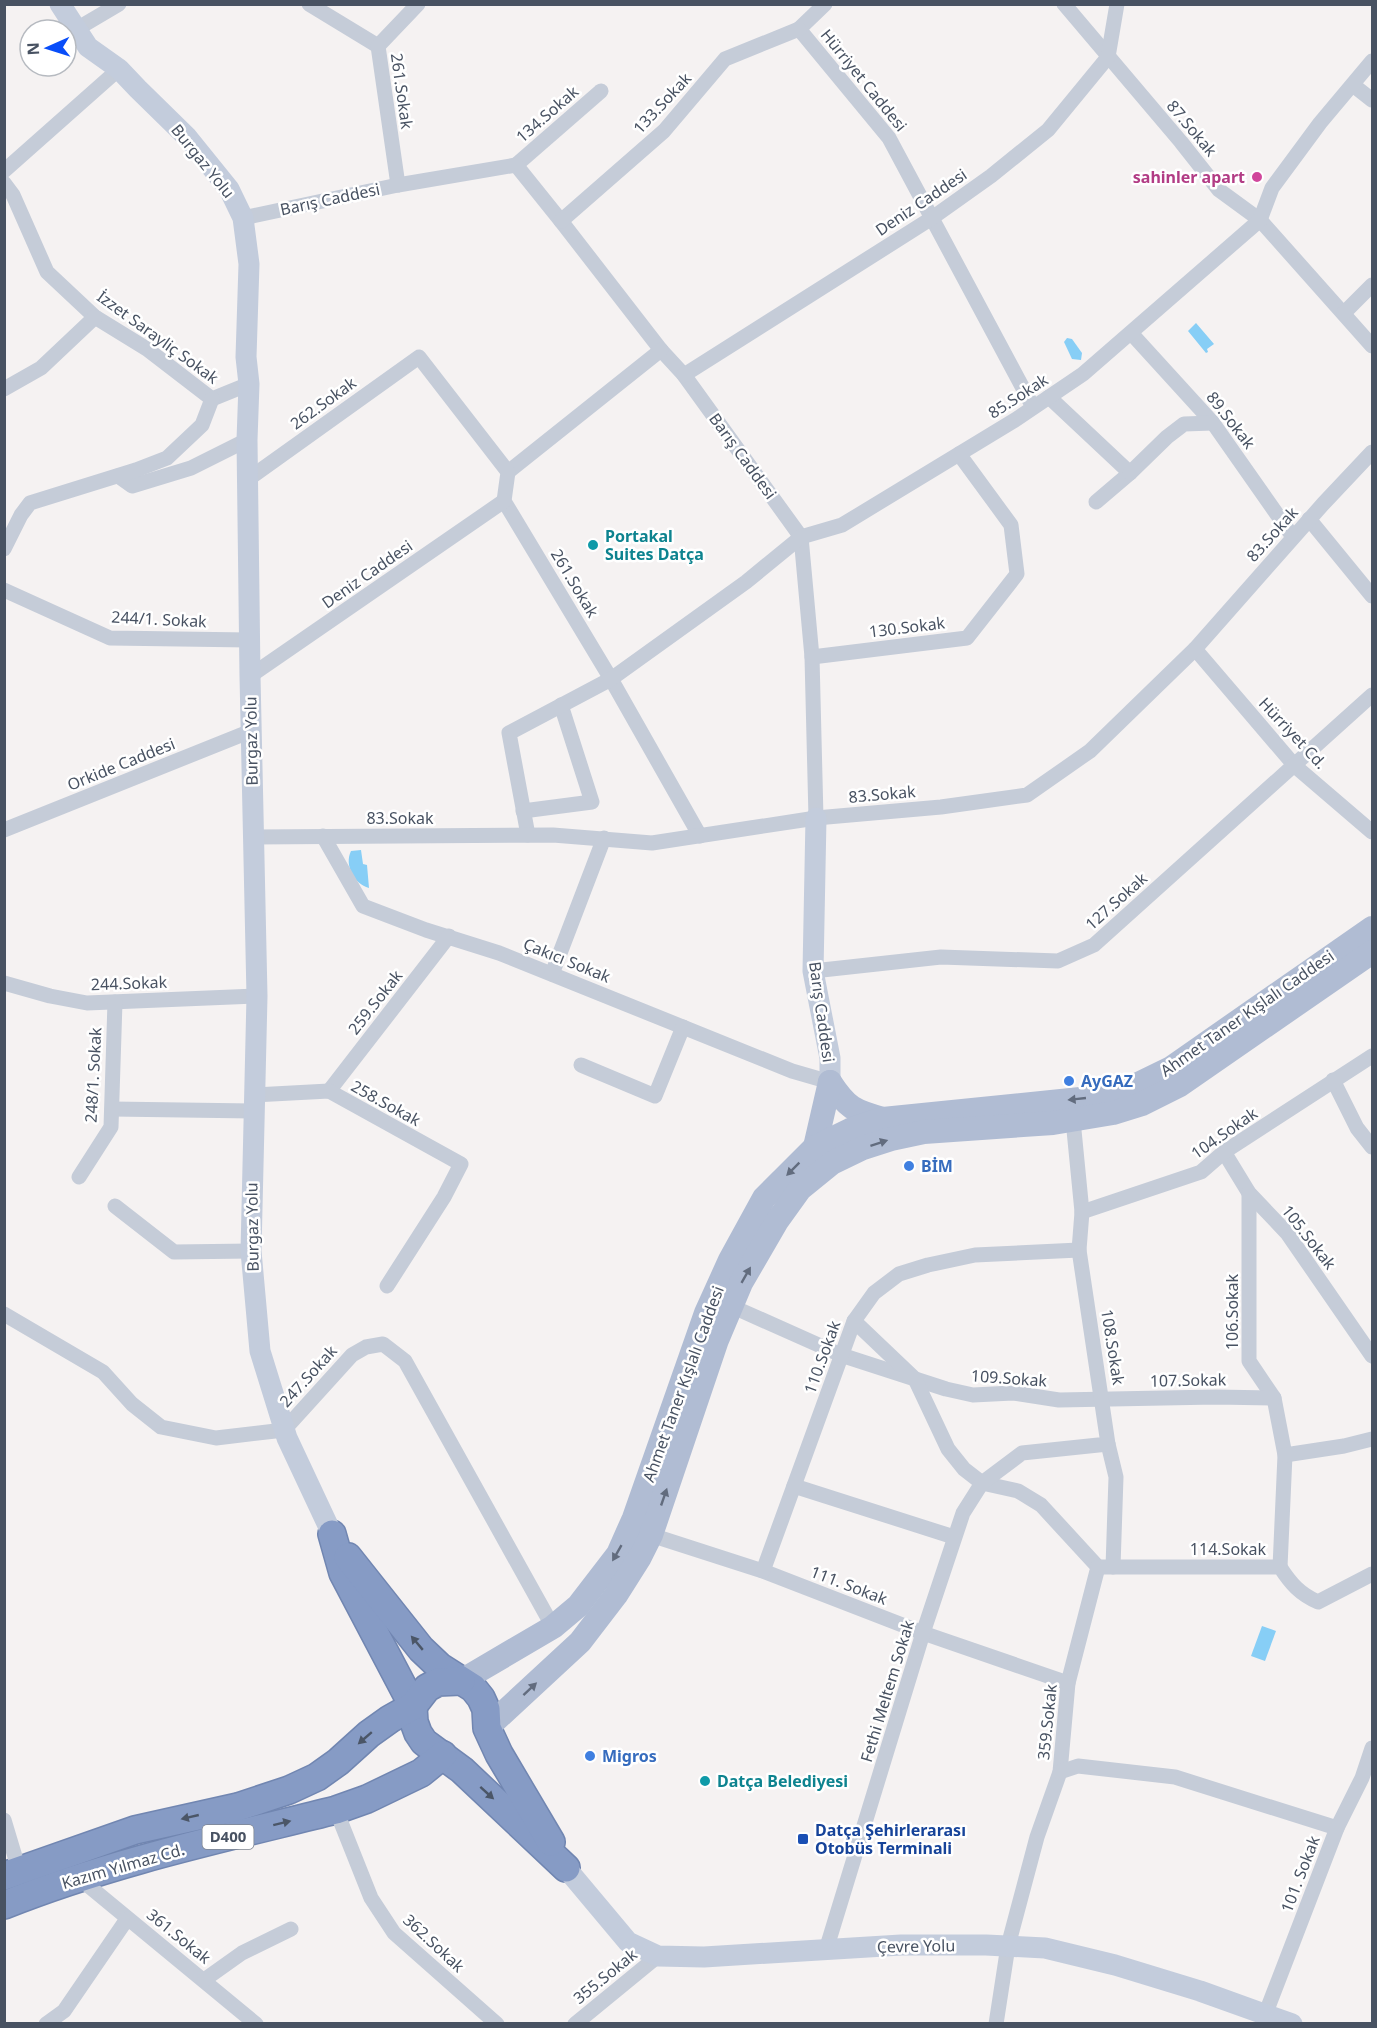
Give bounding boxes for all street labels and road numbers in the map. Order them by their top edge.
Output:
street label: Hürriyet Caddesi [816,24,912,136]
street label: 261.Sokak [386,52,418,131]
street label: 133.Sokak [628,67,696,138]
street label: 134.Sokak [511,80,583,147]
street label: 87.Sokak [1162,95,1222,161]
street label: Burgaz Yolu [166,119,240,203]
street label: Deniz Caddesi [871,163,971,241]
street label: Barış Caddesi [278,178,382,220]
street label: İzzet Sarayliç Sokak [93,285,224,389]
street label: 85.Sokak [984,368,1053,424]
street label: 262.Sokak [286,371,361,434]
street label: 89.Sokak [1202,387,1261,454]
street label: Barış Caddesi [704,408,782,504]
street label: 83.Sokak [1241,501,1303,566]
street label: Deniz Caddesi [317,535,417,613]
street label: 261.Sokak [546,545,604,622]
street label: 244/1. Sokak [111,606,208,633]
street label: 130.Sokak [868,611,947,643]
street label: Hürriyet Cd. [1254,692,1332,774]
street label: Burgaz Yolu [239,696,263,786]
street label: Orkide Caddesi [64,732,178,796]
street label: 83.Sokak [848,780,917,808]
street label: 83.Sokak [366,807,434,829]
street label: 127.Sokak [1080,867,1152,935]
street label: Çakıcı Sokak [520,933,614,988]
street label: Ahmet Taner Kışlalı Caddesi [1156,945,1338,1081]
street label: Barış Caddesi [804,960,840,1064]
street label: 259.Sokak [343,965,407,1039]
street label: 244.Sokak [90,971,168,995]
street label: 248/1. Sokak [80,1026,107,1123]
street label: 258.Sokak [347,1075,425,1131]
street label: 104.Sokak [1186,1102,1262,1164]
street label: Burgaz Yolu [240,1182,264,1272]
street label: 105.Sokak [1277,1200,1341,1274]
street label: 106.Sokak [1221,1273,1243,1350]
street label: Ahmet Taner Kışlalı Caddesi [637,1283,729,1485]
street label: 108.Sokak [1096,1308,1130,1387]
street label: 110.Sokak [799,1317,846,1397]
street label: 247.Sokak [274,1340,342,1412]
street label: 109.Sokak [970,1364,1048,1392]
street label: 107.Sokak [1150,1368,1227,1392]
street label: 114.Sokak [1190,1538,1267,1560]
street label: 111. Sokak [808,1560,891,1610]
street label: Fethi Meltem Sokak [855,1617,919,1765]
street label: 359.Sokak [1032,1682,1062,1761]
road number: D400 [202,1825,254,1849]
street label: 101. Sokak [1275,1832,1325,1915]
street label: Kazım Yılmaz Cd. [59,1838,187,1894]
street label: 361.Sokak [142,1903,216,1969]
street label: 362.Sokak [399,1909,470,1977]
street label: Çevre Yolu [877,1934,955,1958]
street label: 355.Sokak [568,1943,642,2009]

